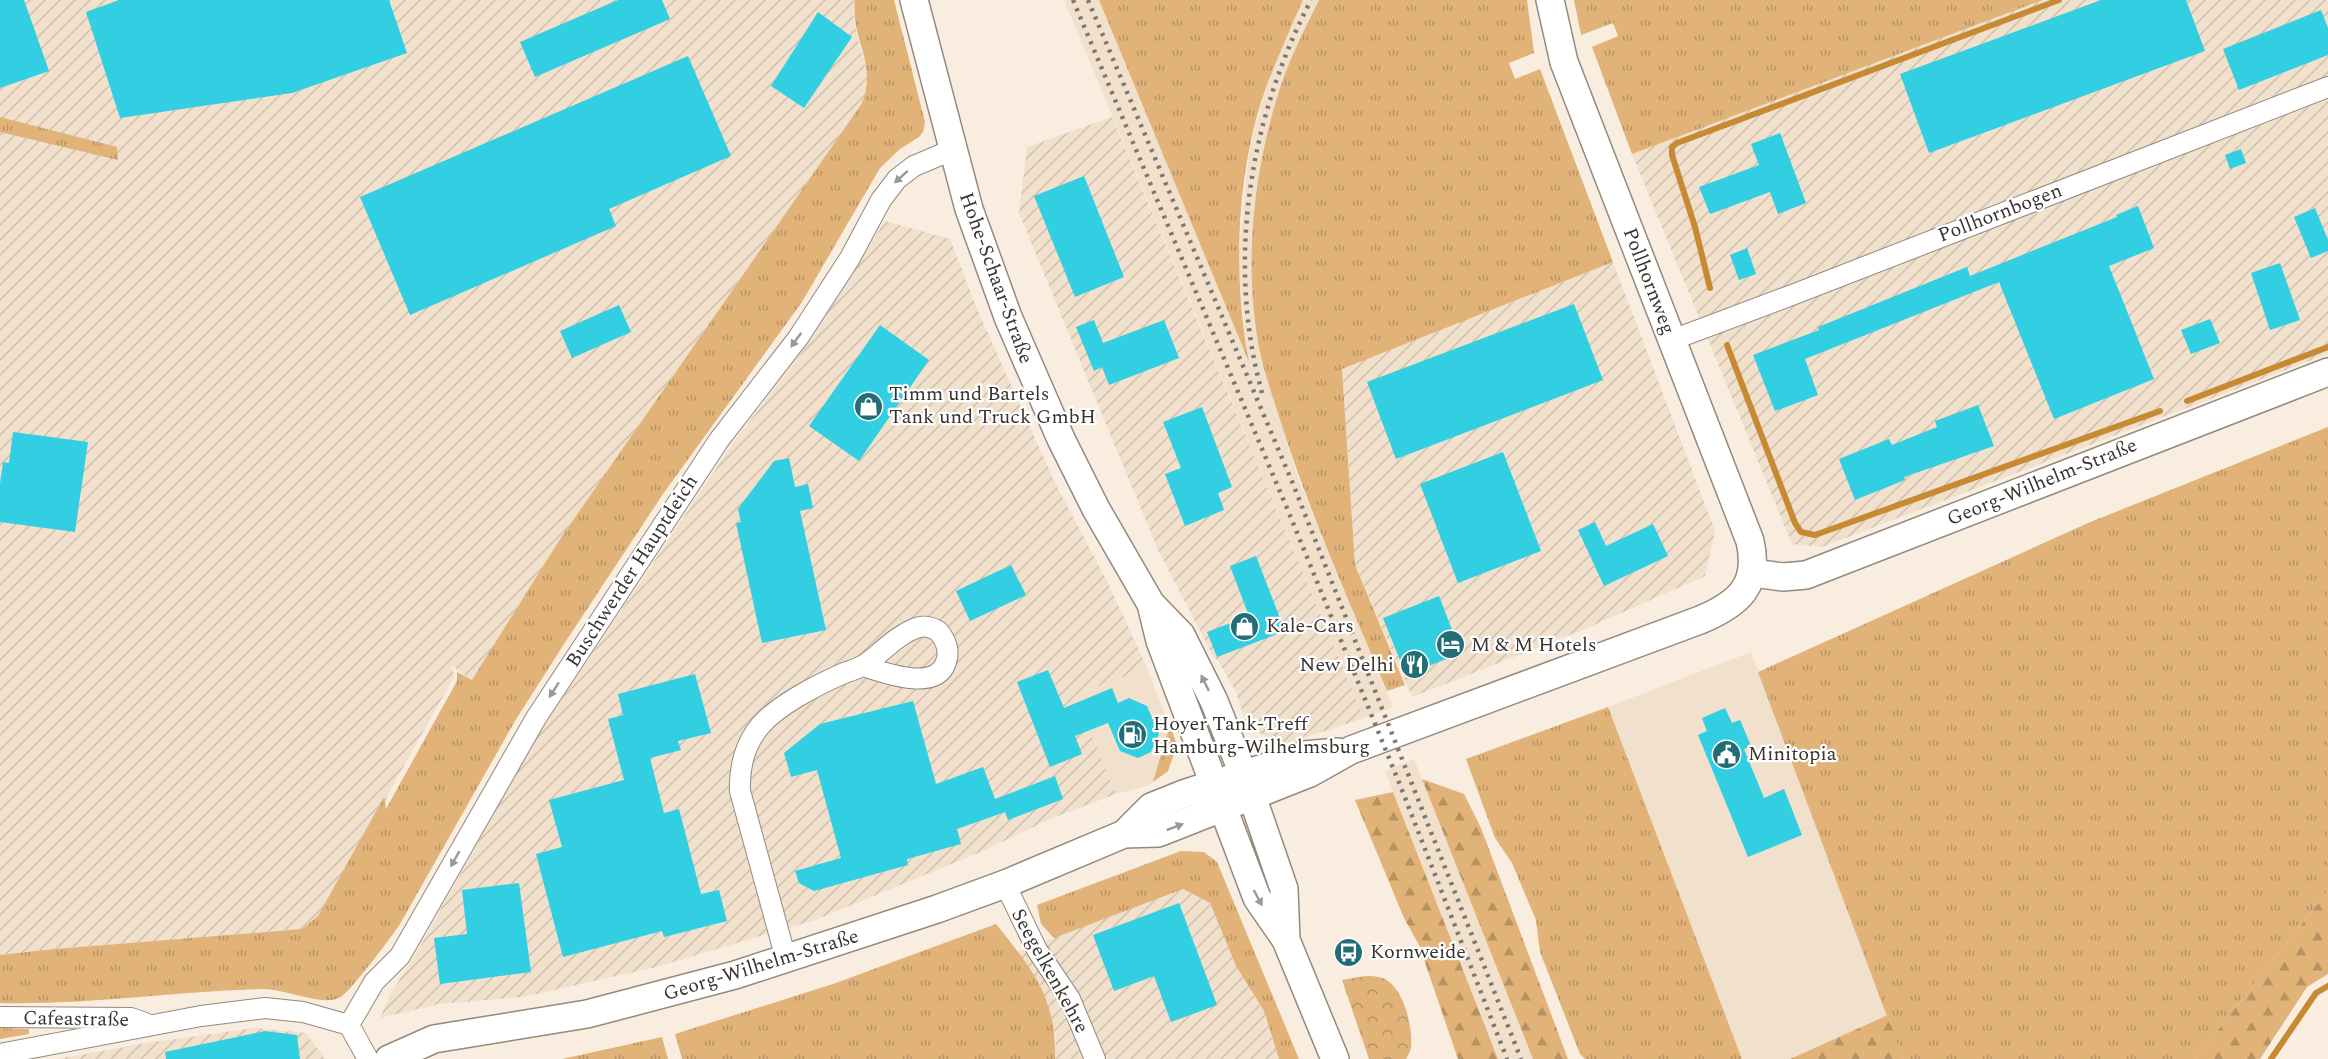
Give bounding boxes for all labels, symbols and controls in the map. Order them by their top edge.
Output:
one-way arrow [894,170,909,183]
street label: Pollhornbogen [1934,176,2066,250]
street label: Hohe-Schaar-Straße [951,188,1041,368]
street label: Pollhornweg [1615,223,1683,339]
one-way arrow [790,332,802,348]
place label: Timm und Bartels Tank und Truck GmbH [889,379,1096,432]
shop icon: Timm und Bartels Tank und Truck GmbH [852,390,884,422]
street label: Georg-Wilhelm-Straße [1942,430,2142,534]
street label: Buschwerder Hauptdeich [558,469,706,673]
shop icon: Kale-Cars [1229,610,1261,642]
place label: Kale-Cars [1266,611,1354,641]
hotel icon: M & M Hotels [1434,629,1466,661]
place label: M & M Hotels [1471,630,1597,660]
restaurant icon: New Delhi [1399,649,1431,681]
place label: New Delhi [1299,650,1394,680]
one-way arrow [1200,674,1210,691]
one-way arrow [548,682,559,699]
place label: Hoyer Tank-Treff Hamburg-Wilhelmsburg [1153,709,1370,762]
fuel station icon: Hoyer Tank-Treff Hamburg-Wilhelmsburg [1116,719,1148,751]
public building icon: Minitopia [1711,738,1743,770]
place label: Minitopia [1748,739,1837,769]
one-way arrow [1166,821,1184,831]
one-way arrow [450,851,460,868]
one-way arrow [1253,890,1263,907]
street label: Seegelkenkehre [1003,903,1097,1039]
street label: Georg-Wilhelm-Straße [660,921,862,1009]
bus stop icon: Kornweide [1333,936,1365,968]
place label: Kornweide [1370,937,1466,967]
street label: Cafeastraße [23,1003,129,1035]

